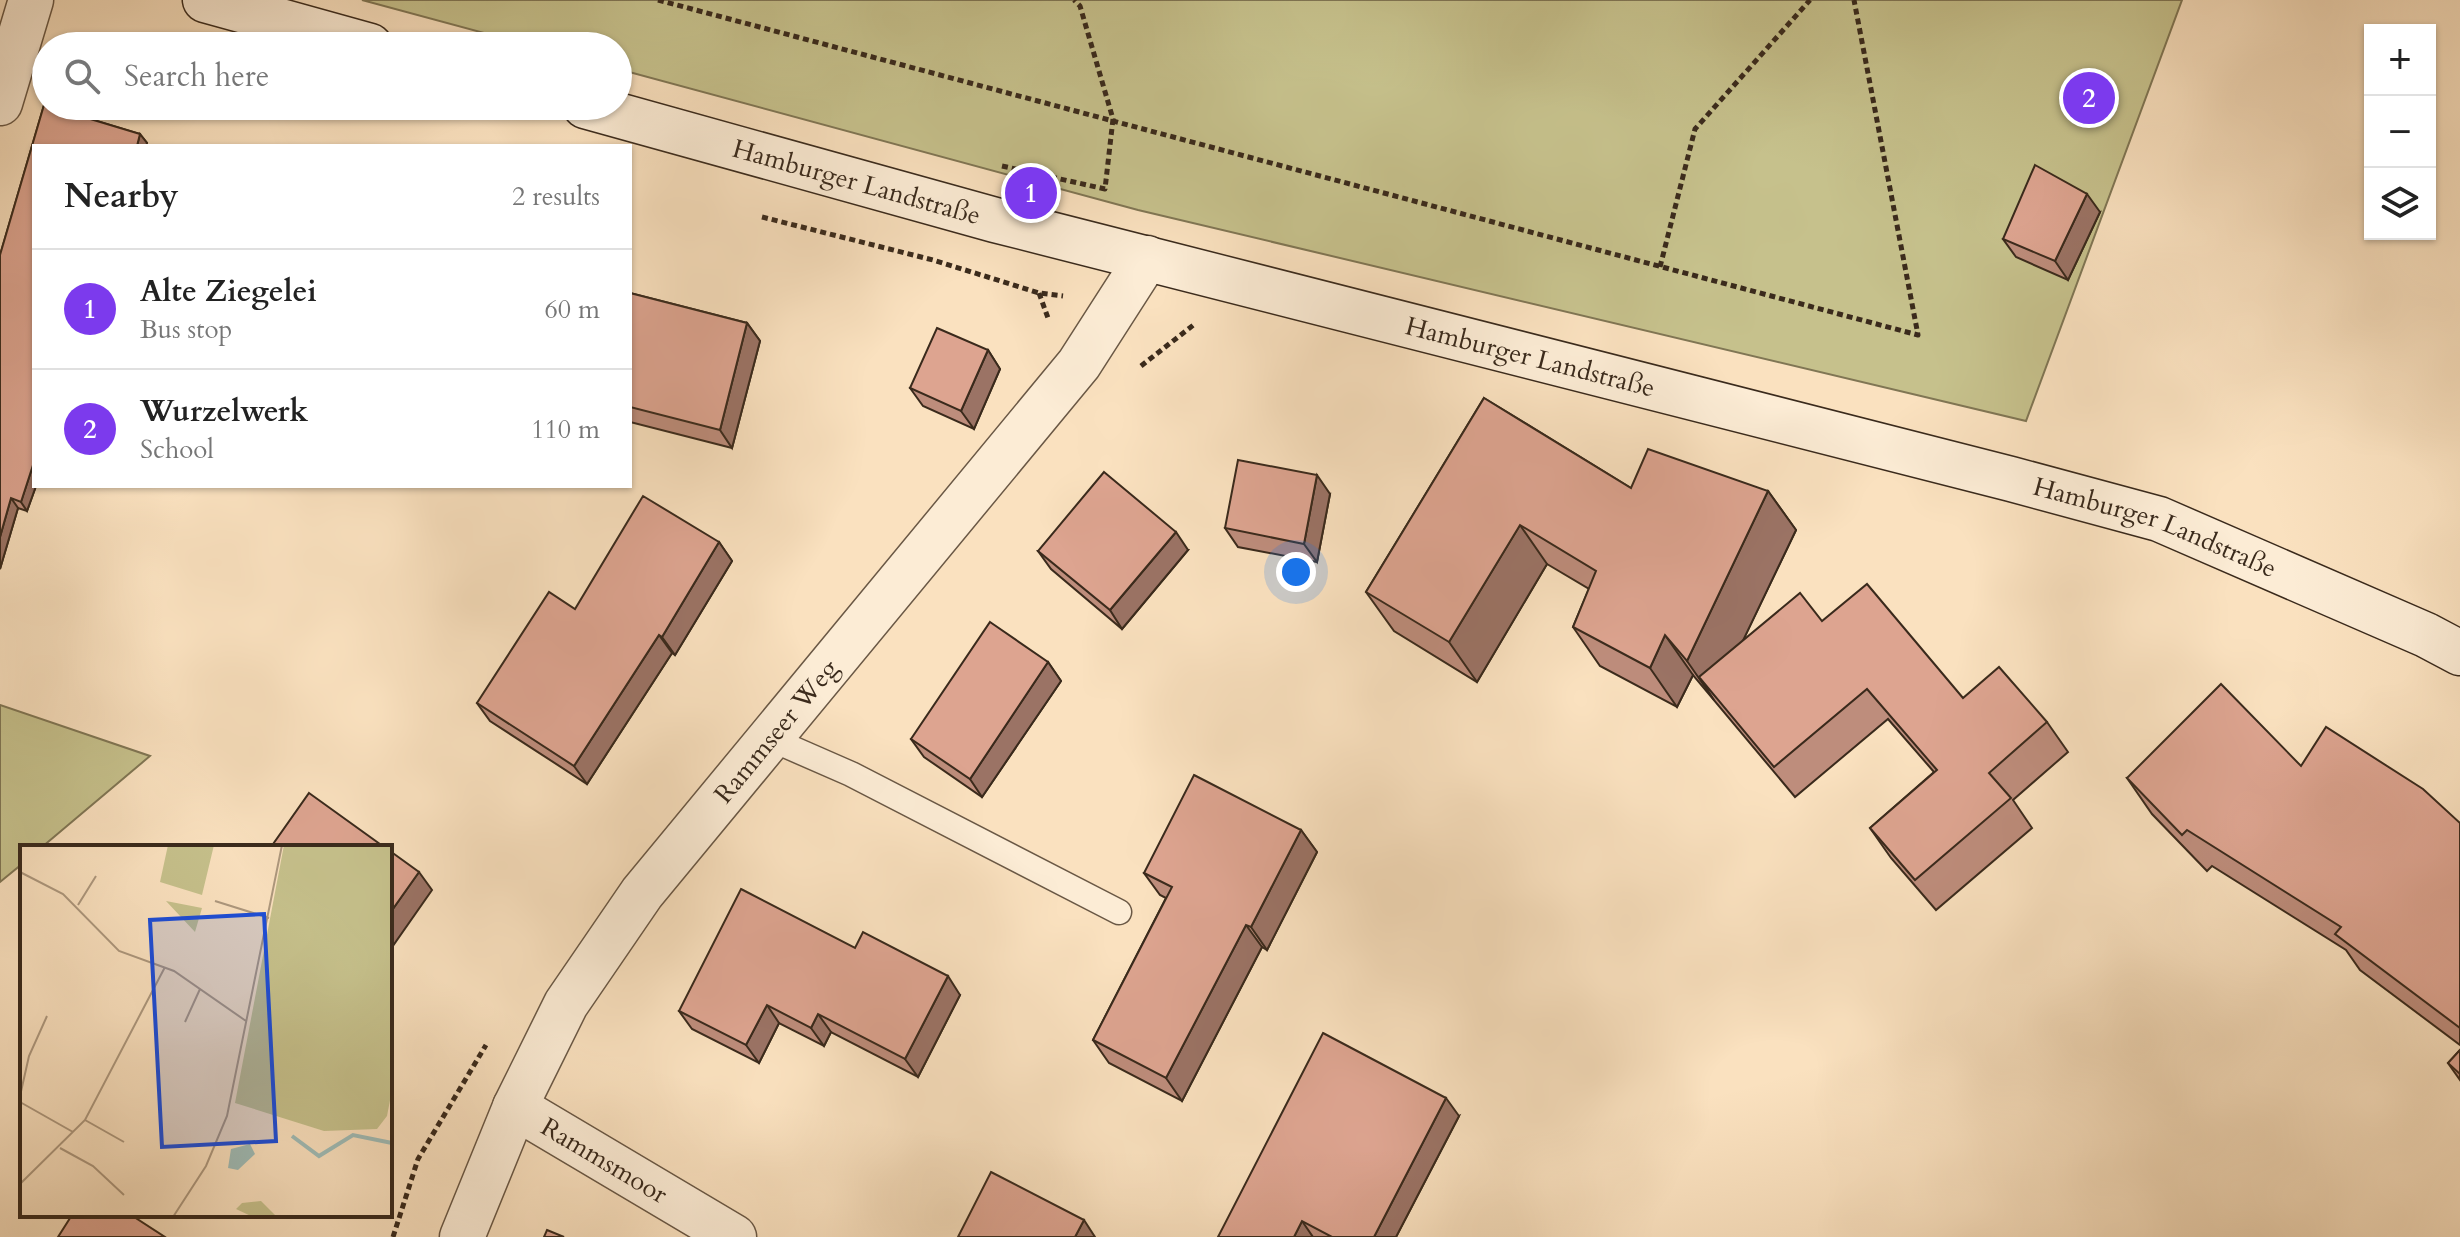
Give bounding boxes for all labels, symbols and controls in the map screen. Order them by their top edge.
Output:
map controls [2364,24,2436,240]
button: + [2364,24,2436,96]
search box [32,32,632,120]
icon: search [60,54,104,98]
text: Search here [124,56,269,97]
pin: 2 [2063,68,2115,128]
button: − [2364,96,2436,168]
street label: Hamburger Landstraße [728,131,985,233]
pin: 1 [1005,163,1057,223]
button: layers [2364,168,2436,240]
text: Nearby [64,173,179,219]
text: 2 results [512,179,600,214]
text: Alte Ziegelei [140,271,317,312]
text: 1 [83,292,97,327]
text: 60 m [544,292,600,327]
street label: Hamburger Landstraße [1402,308,1659,406]
text: Bus stop [140,312,232,347]
text: Wurzelwerk [140,391,308,432]
text: 2 [83,412,97,447]
text: 110 m [531,412,600,447]
text: School [140,432,214,467]
street label: Hamburger Landstraße [2029,469,2282,586]
your location [1276,552,1316,592]
street label: Rammseer Weg [706,652,846,811]
inset map [20,845,392,1217]
street label: Rammsmoor [534,1109,674,1212]

